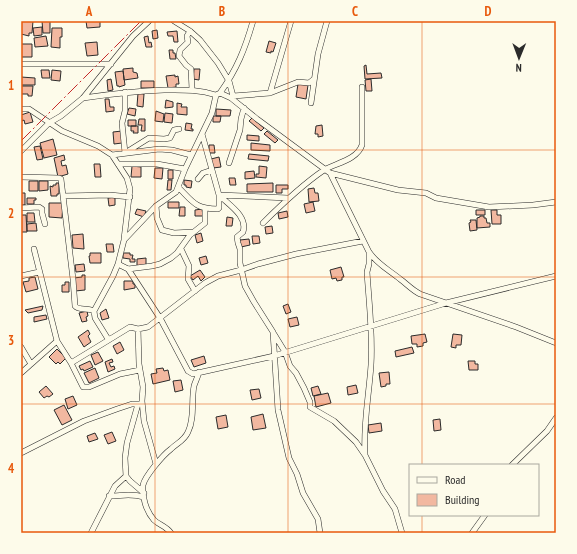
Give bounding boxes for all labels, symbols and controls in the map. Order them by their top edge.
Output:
text: A [85,3,93,20]
text: B [219,3,225,20]
text: C [352,3,358,20]
text: D [485,3,492,20]
north arrow [499,38,539,78]
text: N [516,61,522,75]
text: 1 [8,77,14,94]
text: 2 [8,205,14,222]
text: 3 [8,332,14,349]
text: 4 [8,460,15,477]
legend [409,464,539,516]
text: Road [445,472,465,487]
text: Building [445,492,480,507]

